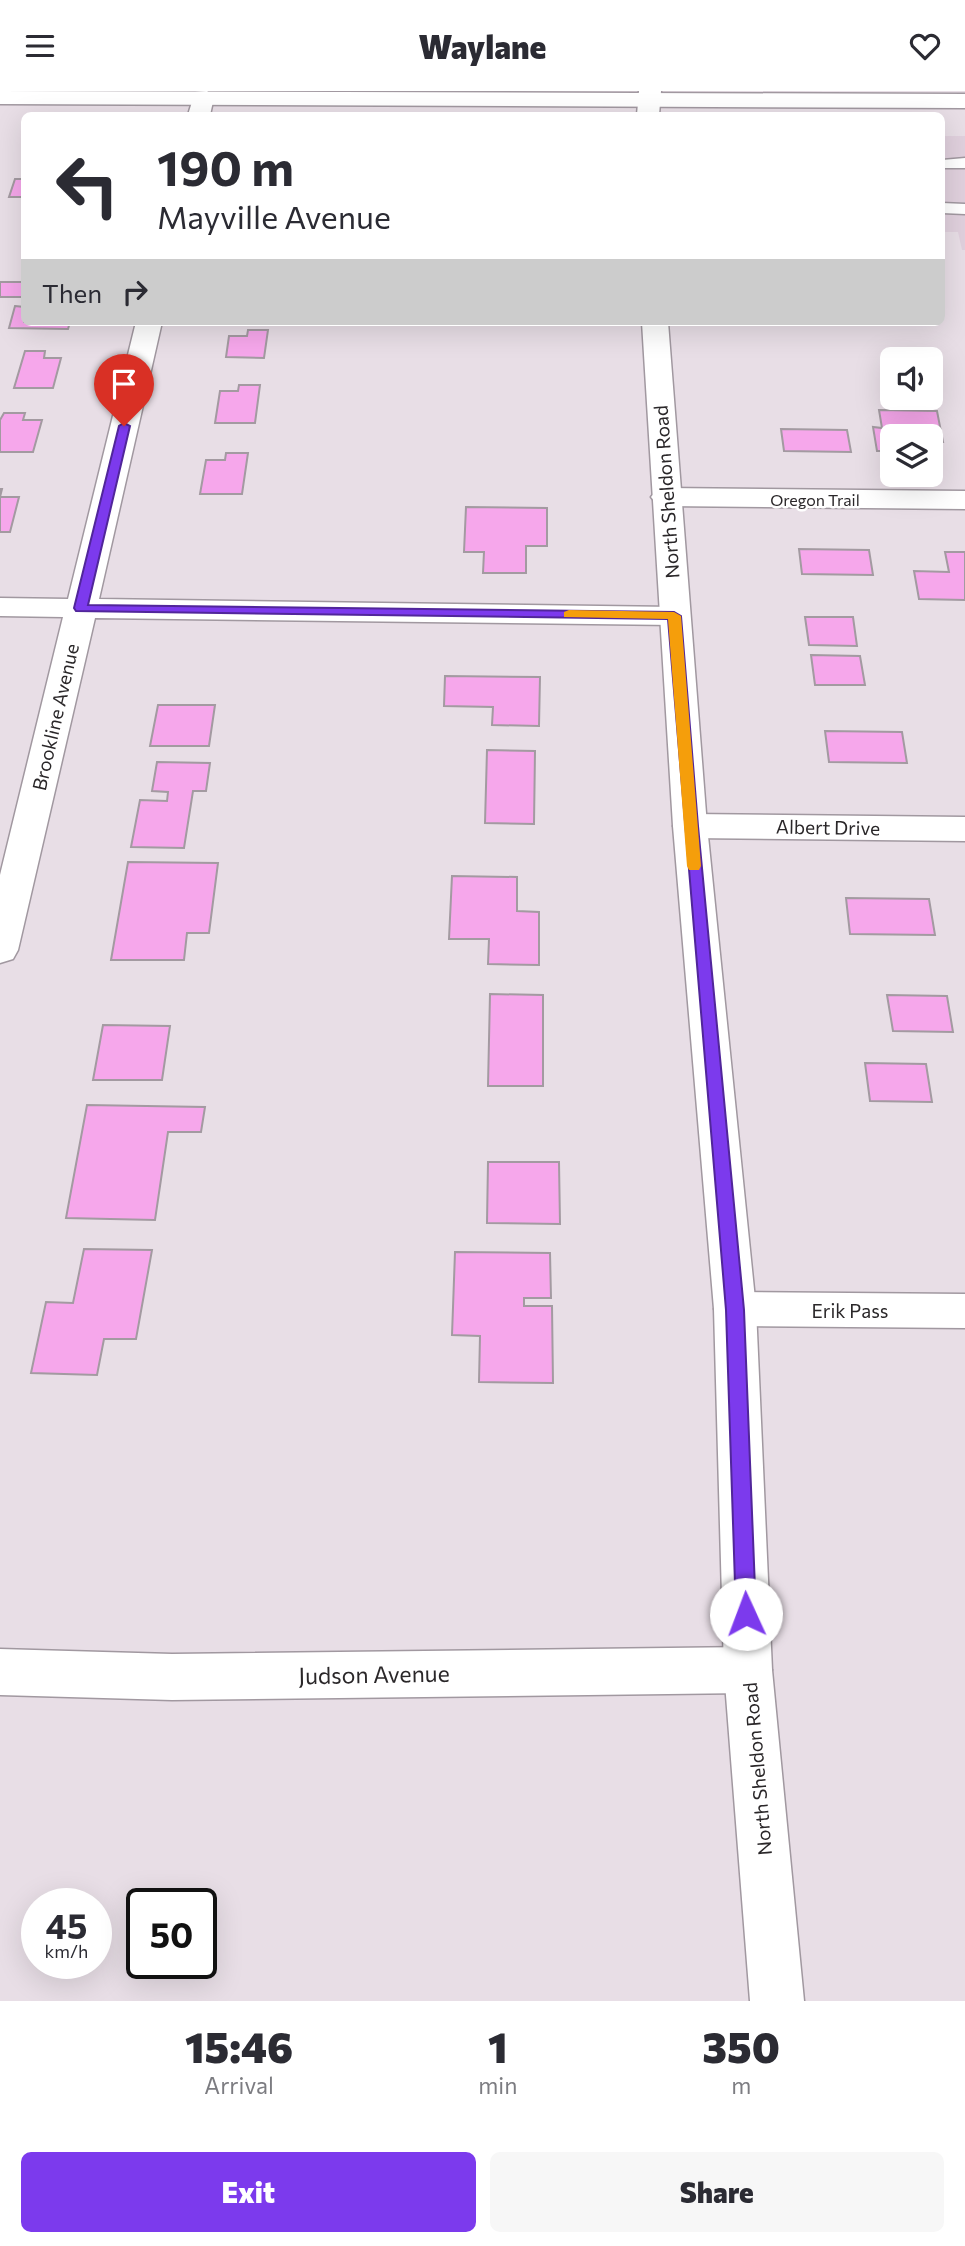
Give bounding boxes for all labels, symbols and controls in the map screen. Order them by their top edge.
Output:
text: Waylane [419,26,546,66]
icon: menu [21,27,59,65]
icon: heart [906,27,944,65]
text: 190 m [157,136,294,196]
icon: left [42,140,133,231]
text: Mayville Avenue [157,196,391,236]
icon: right [116,273,154,311]
text: Then [42,277,102,308]
map controls [880,347,943,487]
button: sound [880,347,943,410]
pin [94,354,154,426]
icon: arrive [105,365,143,403]
street label: North Sheldon Road [648,405,684,579]
button: layers [880,424,943,487]
street label: Oregon Trail [770,490,860,509]
street label: Brookline Avenue [27,641,83,793]
street label: Albert Drive [776,815,880,839]
street label: Erik Pass [812,1299,888,1322]
position arrow [709,1577,783,1651]
street label: Judson Avenue [298,1659,450,1689]
street label: North Sheldon Road [738,1681,776,1857]
speed limit sign: 50 [126,1888,217,1979]
text: 45 [46,1903,87,1946]
text: km/h [45,1940,88,1962]
text: 15:46 [185,2020,293,2072]
text: 1 [488,2020,508,2072]
text: 350 [702,2020,780,2072]
text: Arrival [204,2071,274,2099]
text: min [478,2071,517,2099]
text: m [731,2071,751,2099]
button: Exit [21,2152,476,2232]
button: Share [490,2152,944,2232]

